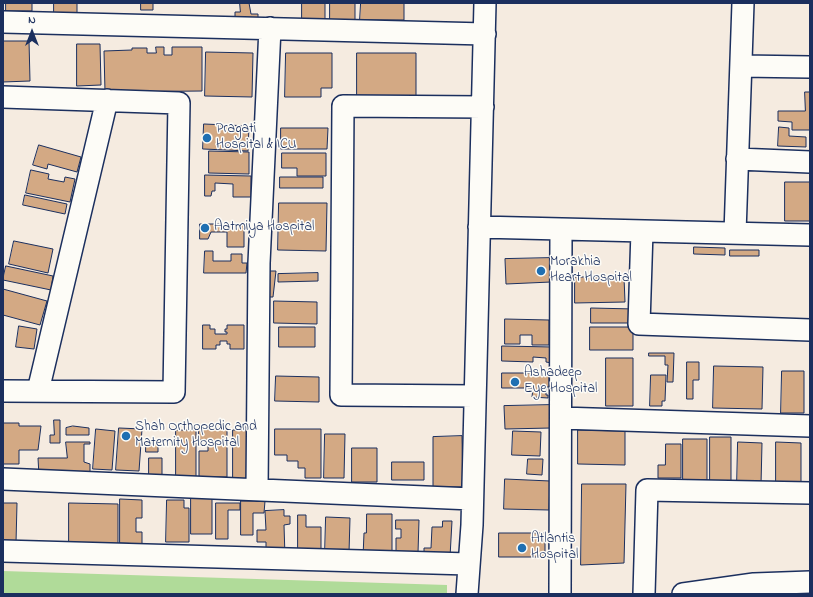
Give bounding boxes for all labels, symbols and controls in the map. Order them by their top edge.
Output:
north arrow [12,12,52,52]
text: N [28,12,36,28]
place label: Pragati Hospital & ICU [216,122,297,154]
marker: Pragati Hospital & ICU [201,132,213,144]
place label: Aatmiya Hospital [214,220,314,236]
marker: Aatmiya Hospital [199,222,211,234]
place label: Morakhia Heart Hospital [550,255,632,288]
marker: Morakhia Heart Hospital [535,265,547,277]
place label: Ashadeep Eye Hospital [524,366,597,398]
marker: Ashadeep Eye Hospital [509,376,521,388]
place label: Shah Orthopedic and Maternity Hospital [135,420,257,452]
marker: Shah Orthopedic and Maternity Hospital [120,430,132,442]
place label: Atlantis Hospital [531,532,578,564]
marker: Atlantis Hospital [516,542,528,554]

